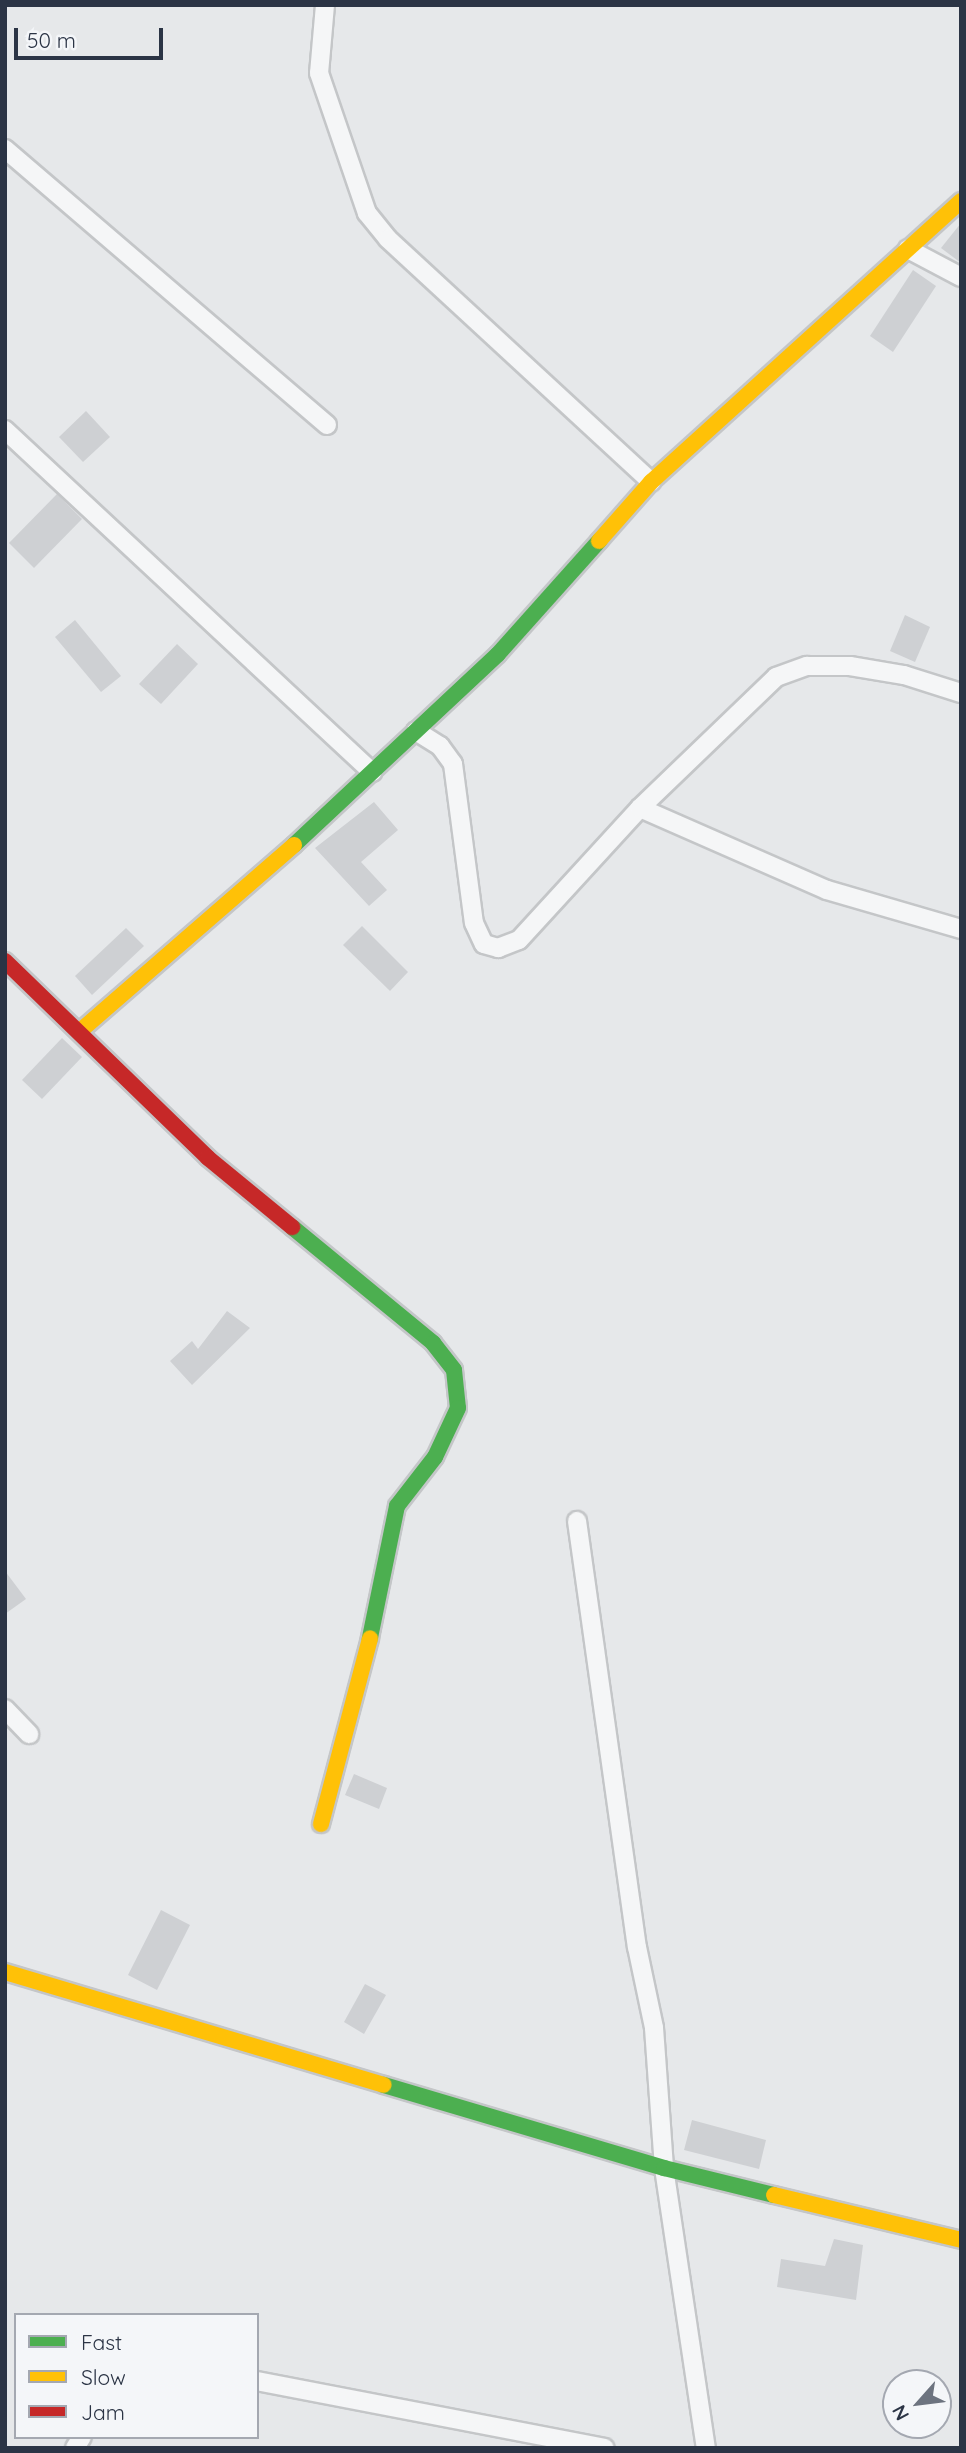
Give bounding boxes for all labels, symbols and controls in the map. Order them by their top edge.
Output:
scale bar [18,14,166,58]
text: 50 m [27,27,76,53]
legend [14,2313,259,2439]
text: Fast [81,2329,122,2355]
text: Slow [81,2364,126,2390]
north arrow [882,2369,952,2439]
text: Jam [81,2399,125,2425]
text: N [886,2401,914,2425]

